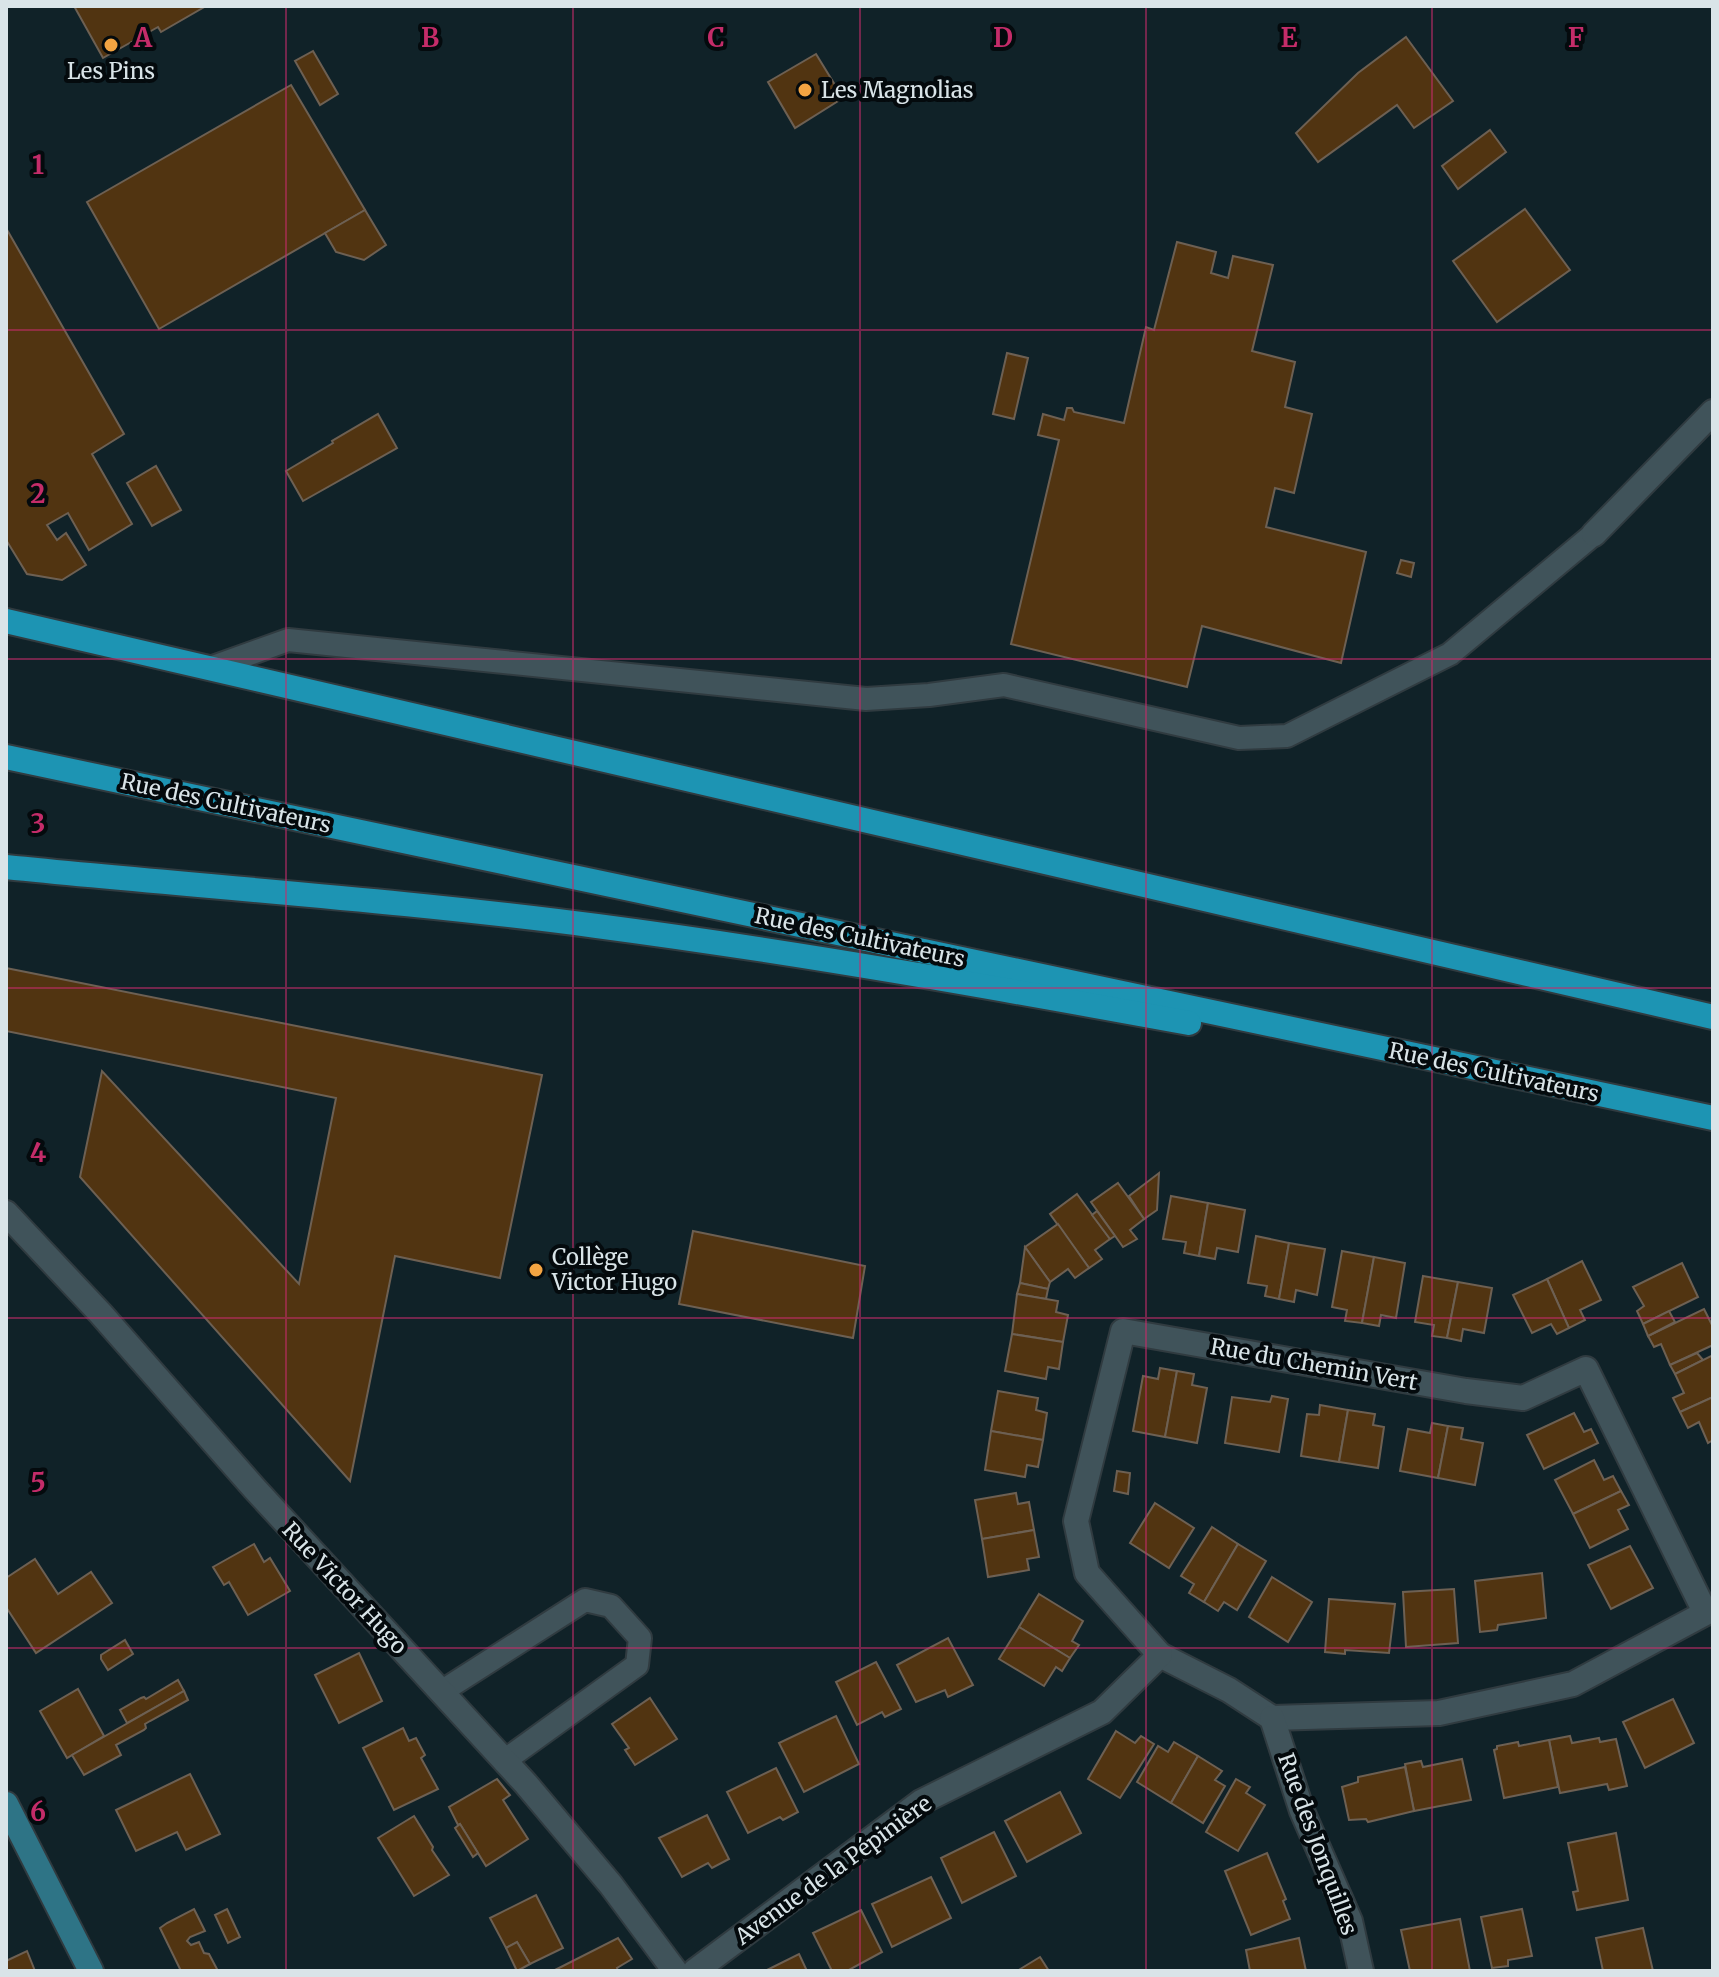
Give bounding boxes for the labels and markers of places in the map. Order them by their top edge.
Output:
marker: Les Pins [102,36,120,54]
place label: Les Pins [67,57,155,85]
place label: Les Magnolias [821,76,974,104]
marker: Les Magnolias [796,81,814,99]
place label: Collège Victor Hugo [551,1243,677,1296]
marker: Collège Victor Hugo [527,1261,545,1279]

